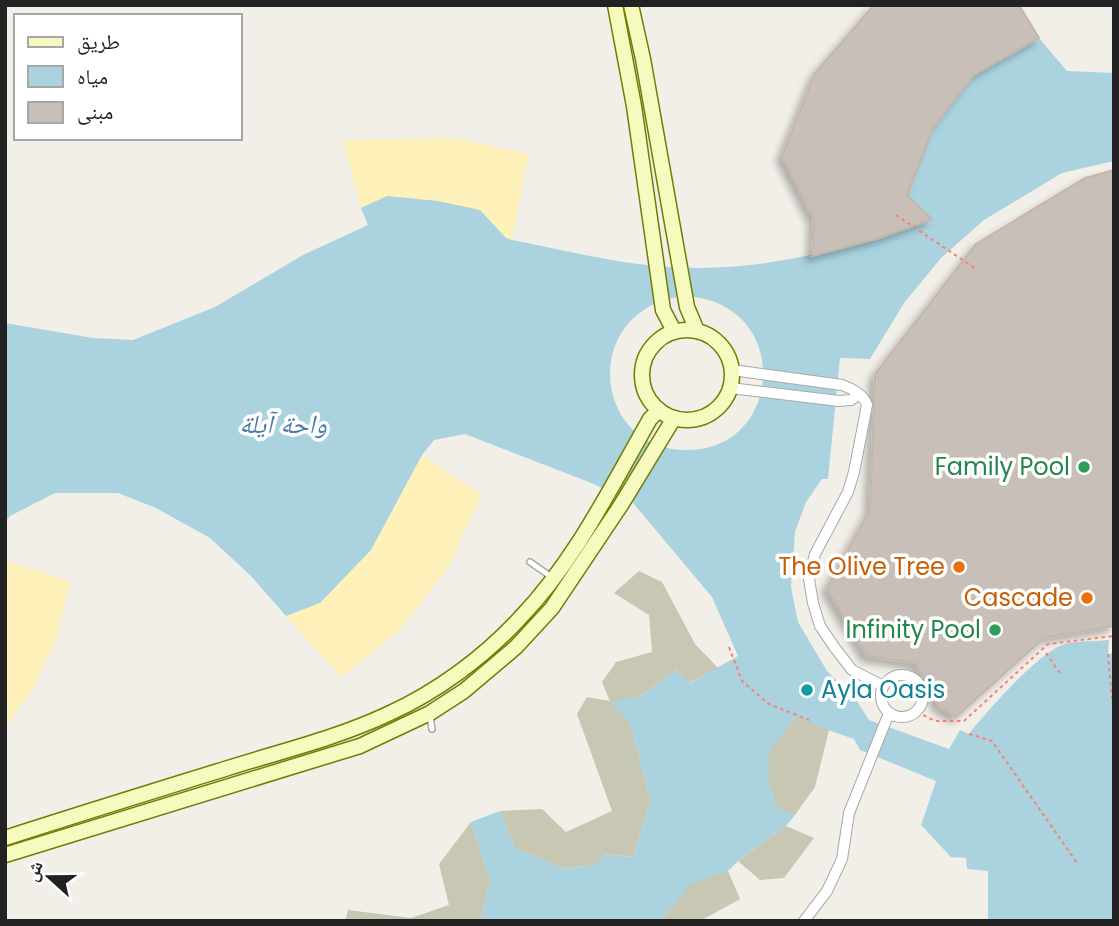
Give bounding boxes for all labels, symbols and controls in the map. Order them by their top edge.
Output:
legend [14,14,242,140]
text: طريق [77,27,120,56]
text: مياه [77,62,108,91]
text: مبنى [77,97,113,126]
water label: واحة آيلة [239,406,327,442]
place label: Family Pool [935,450,1070,483]
marker: Family Pool [1076,459,1092,475]
place label: The Olive Tree [778,550,945,583]
marker: The Olive Tree [951,559,967,575]
place label: Cascade [964,581,1073,614]
marker: Cascade [1079,590,1095,606]
place label: Infinity Pool [845,613,981,646]
marker: Infinity Pool [987,622,1003,638]
place label: Ayla Oasis [821,673,945,706]
marker: Ayla Oasis [799,682,815,698]
north arrow [14,842,84,912]
text: ش [17,857,50,885]

